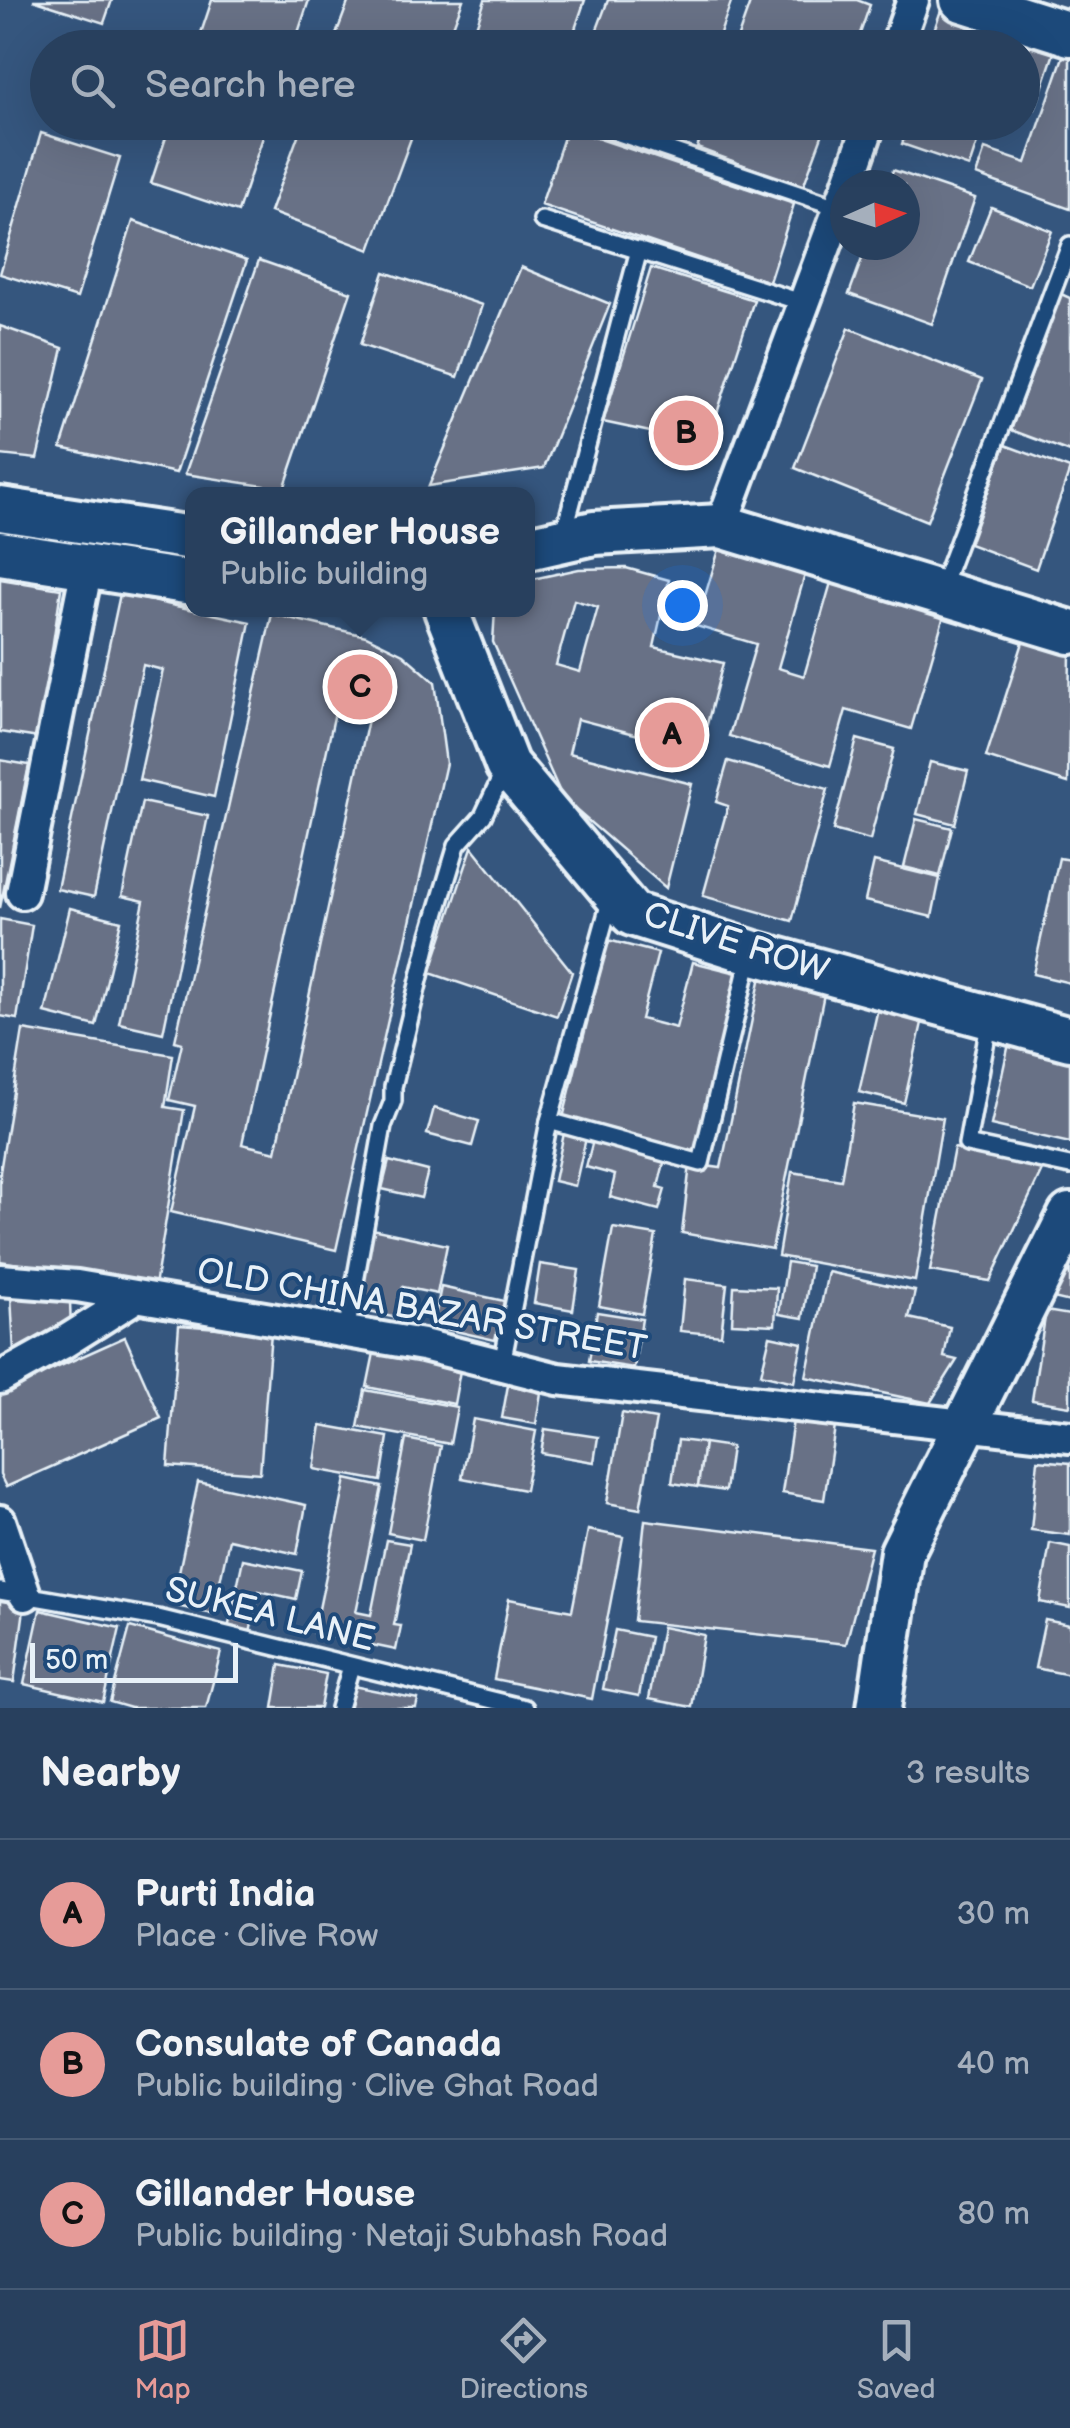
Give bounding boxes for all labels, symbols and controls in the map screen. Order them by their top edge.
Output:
search box [30,30,1040,140]
icon: search [65,58,120,113]
text: Search here [145,63,356,108]
north arrow [830,170,920,260]
pin: B [654,396,718,470]
popup [185,487,535,617]
text: Gillander House [220,510,500,555]
text: Public building [220,555,428,594]
your location [657,580,708,631]
pin: C [328,650,392,724]
pin: A [640,698,704,772]
street label: CLIVE ROW [638,893,834,993]
street label: OLD CHINA BAZAR STREET [194,1249,650,1371]
street label: SUKEA LANE [161,1568,379,1662]
scale bar [30,1638,238,1682]
text: 50 m [45,1644,108,1677]
text: Nearby [40,1748,180,1799]
text: 3 results [906,1754,1030,1793]
text: Purti India [135,1872,316,1917]
text: A [63,1895,82,1934]
text: 30 m [956,1895,1030,1934]
text: Place · Clive Row [135,1917,378,1956]
text: Consulate of Canada [135,2022,502,2067]
text: B [61,2045,84,2084]
text: 40 m [957,2045,1030,2084]
text: Public building · Clive Ghat Road [135,2067,599,2106]
text: Gillander House [135,2172,415,2217]
text: C [61,2195,84,2234]
text: 80 m [957,2195,1030,2234]
text: Public building · Netaji Subhash Road [135,2217,668,2256]
tab: Map [134,2313,191,2406]
tab: Directions [459,2313,588,2406]
tab: Saved [857,2313,936,2406]

